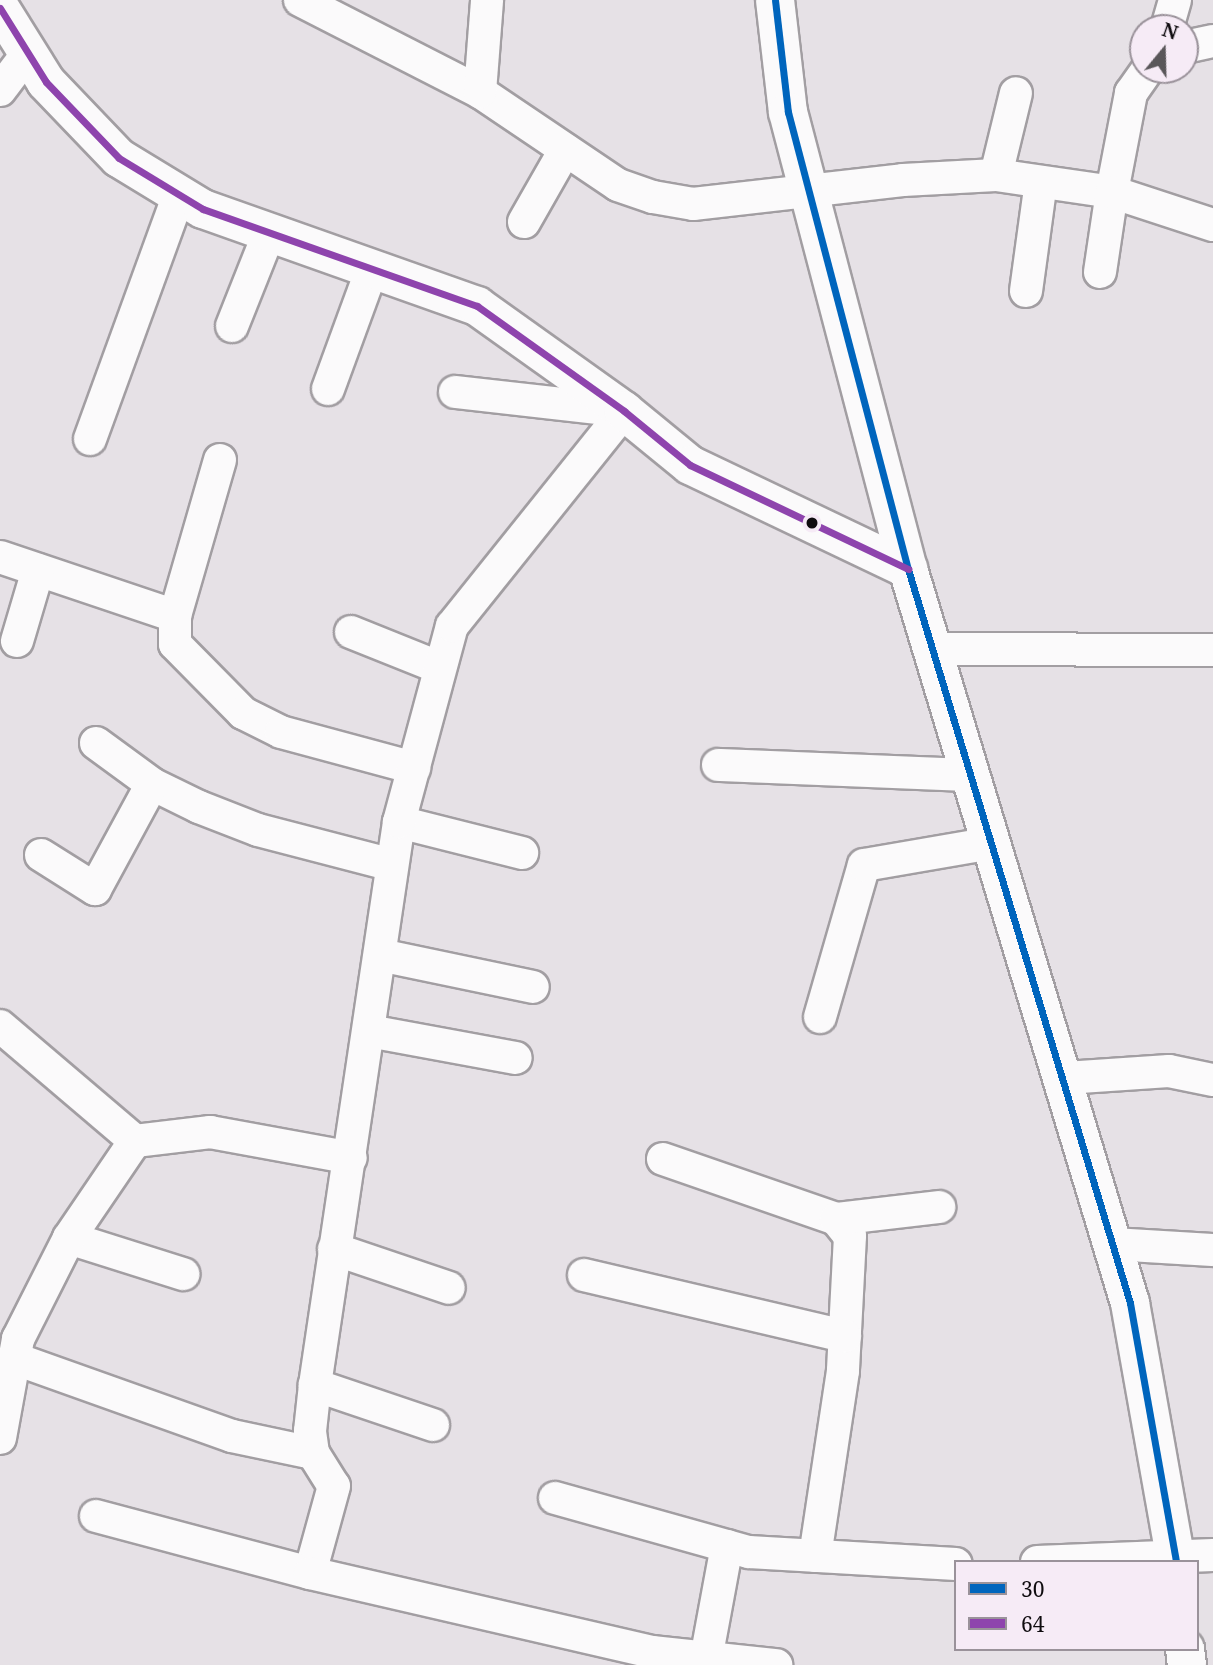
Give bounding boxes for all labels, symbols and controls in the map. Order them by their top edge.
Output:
north arrow [1129,14,1199,84]
text: N [1159,16,1181,46]
unlabelled marker [805,516,819,530]
legend [954,1560,1199,1651]
text: 30 [1021,1575,1044,1603]
text: 64 [1021,1610,1044,1638]

